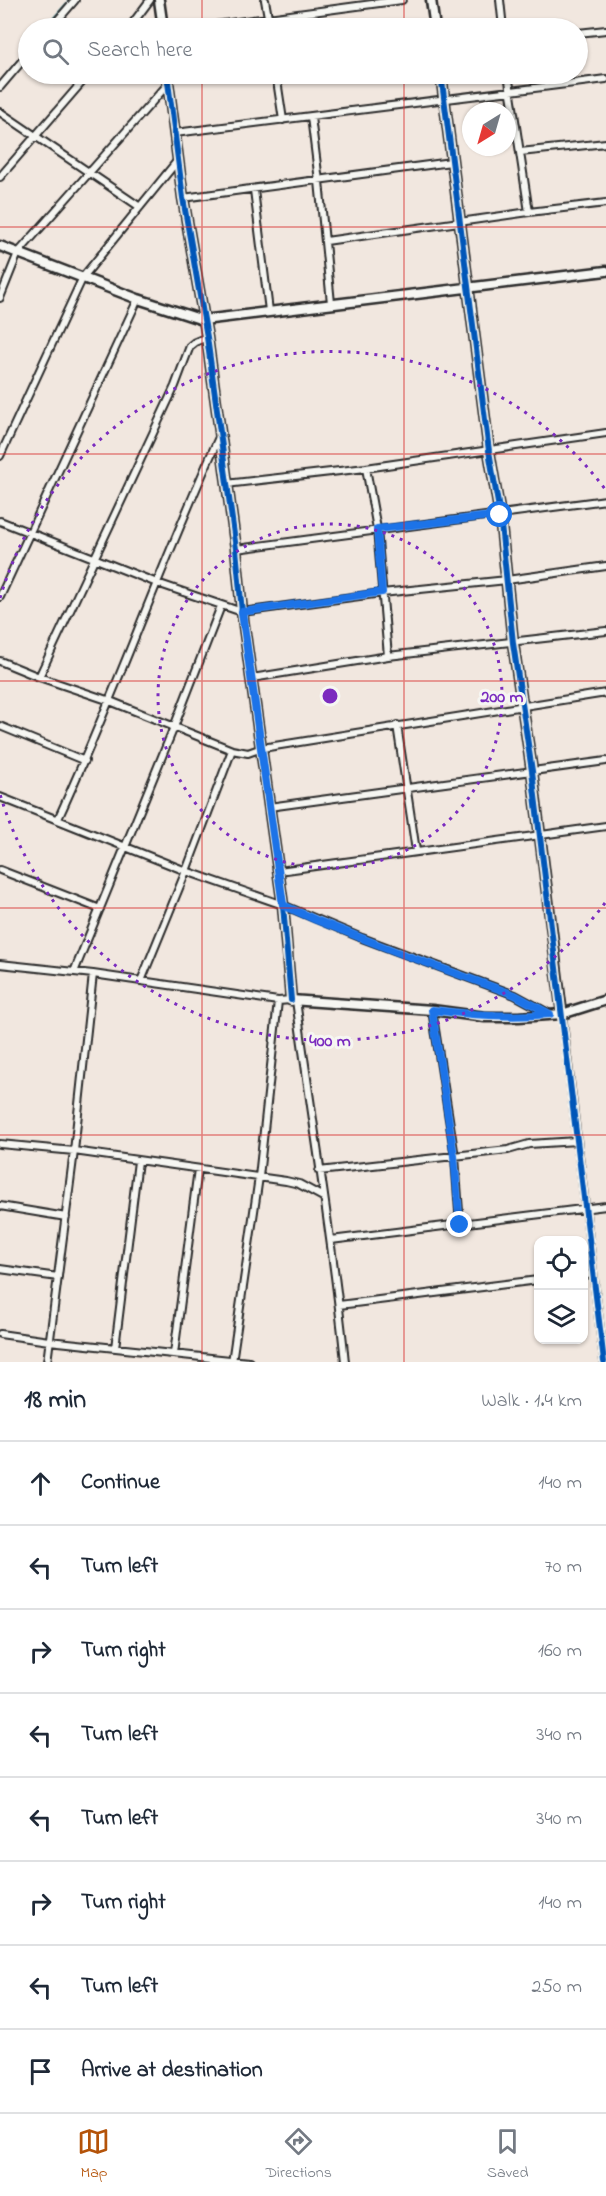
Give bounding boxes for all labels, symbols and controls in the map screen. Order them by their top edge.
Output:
search box [18,18,588,84]
icon: search [39,35,72,68]
text: Search here [87,35,192,67]
north arrow [462,102,516,156]
route start [486,501,512,527]
text: 200 m [480,685,524,711]
centre of rings [320,686,340,706]
text: 400 m [309,1029,351,1055]
route end [446,1211,472,1237]
map controls [534,1236,588,1344]
button: locate [534,1236,588,1290]
button: layers [534,1290,588,1344]
text: 18 min [24,1382,86,1420]
text: Walk · 1.4 km [481,1387,582,1416]
icon: ahead [24,1467,57,1500]
text: Continue [81,1467,160,1499]
text: 140 m [538,1469,582,1498]
icon: left [24,1551,57,1584]
text: Turn left [81,1551,158,1583]
text: 70 m [545,1553,582,1582]
icon: right [24,1635,57,1668]
text: Turn right [81,1635,166,1667]
text: 160 m [538,1637,582,1666]
icon: left [24,1719,57,1752]
text: Turn left [81,1719,158,1751]
text: 340 m [536,1721,582,1750]
icon: left [24,1803,57,1836]
text: Turn left [81,1803,158,1835]
text: 340 m [536,1805,582,1834]
icon: right [24,1887,57,1920]
text: Turn right [81,1887,166,1919]
text: 140 m [538,1889,582,1918]
icon: left [24,1971,57,2004]
text: Turn left [81,1971,158,2003]
text: 250 m [531,1973,582,2002]
icon: arrive [24,2055,57,2088]
text: Arrive at destination [81,2055,263,2087]
tab: Map [77,2125,110,2185]
tab: Directions [265,2125,332,2185]
tab: Saved [487,2125,529,2185]

